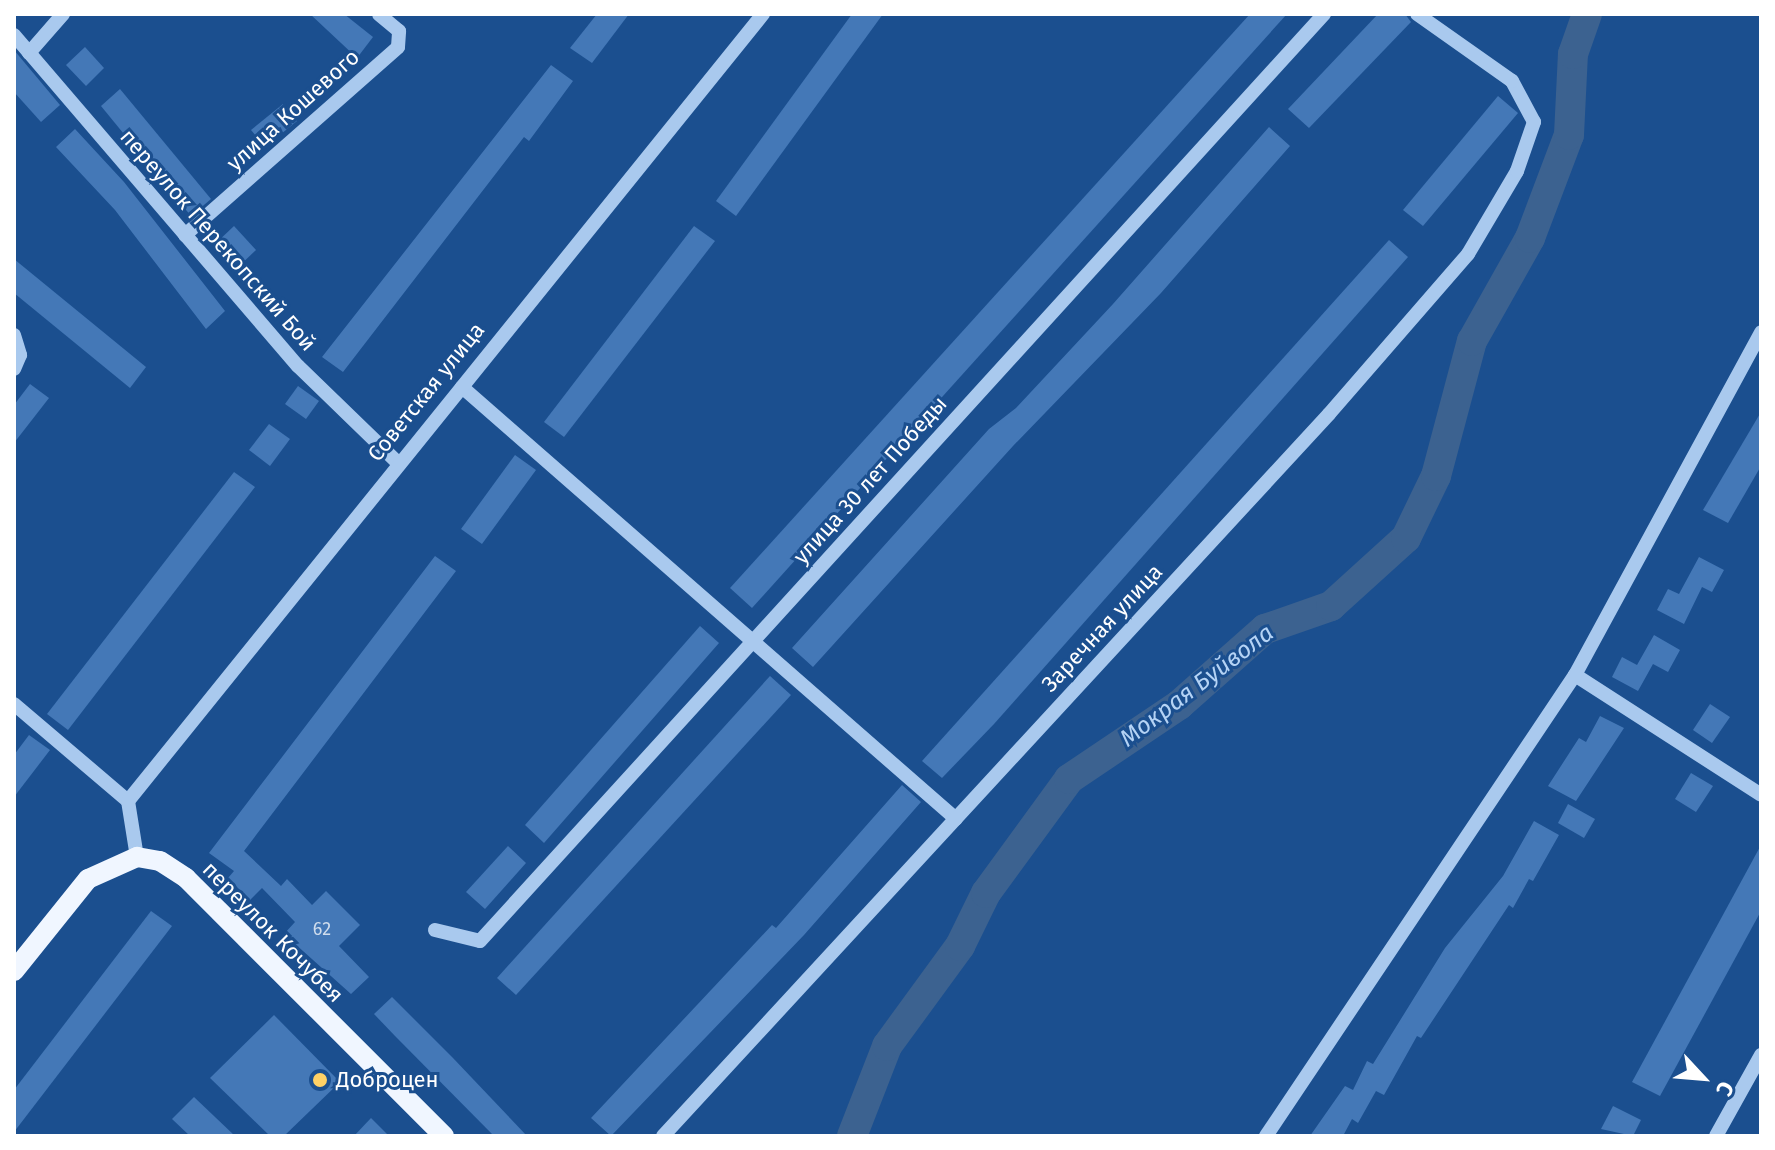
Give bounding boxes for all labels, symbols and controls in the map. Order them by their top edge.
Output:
street label: улица Кошевого [221,44,365,176]
street label: переулок Перекопский Бой [114,124,322,356]
street label: Советская улица [362,317,490,467]
street label: улица 30 лет Победы [788,391,952,569]
street label: Заречная улица [1036,559,1168,697]
water label: Мокрая Буйвола [1114,619,1280,753]
street label: переулок Кочубея [197,856,349,1008]
house number: 62 [313,918,331,940]
north arrow [1663,1038,1743,1118]
place label: Доброцен [336,1067,439,1093]
marker: Доброцен [311,1071,329,1089]
text: С [1710,1077,1740,1100]

